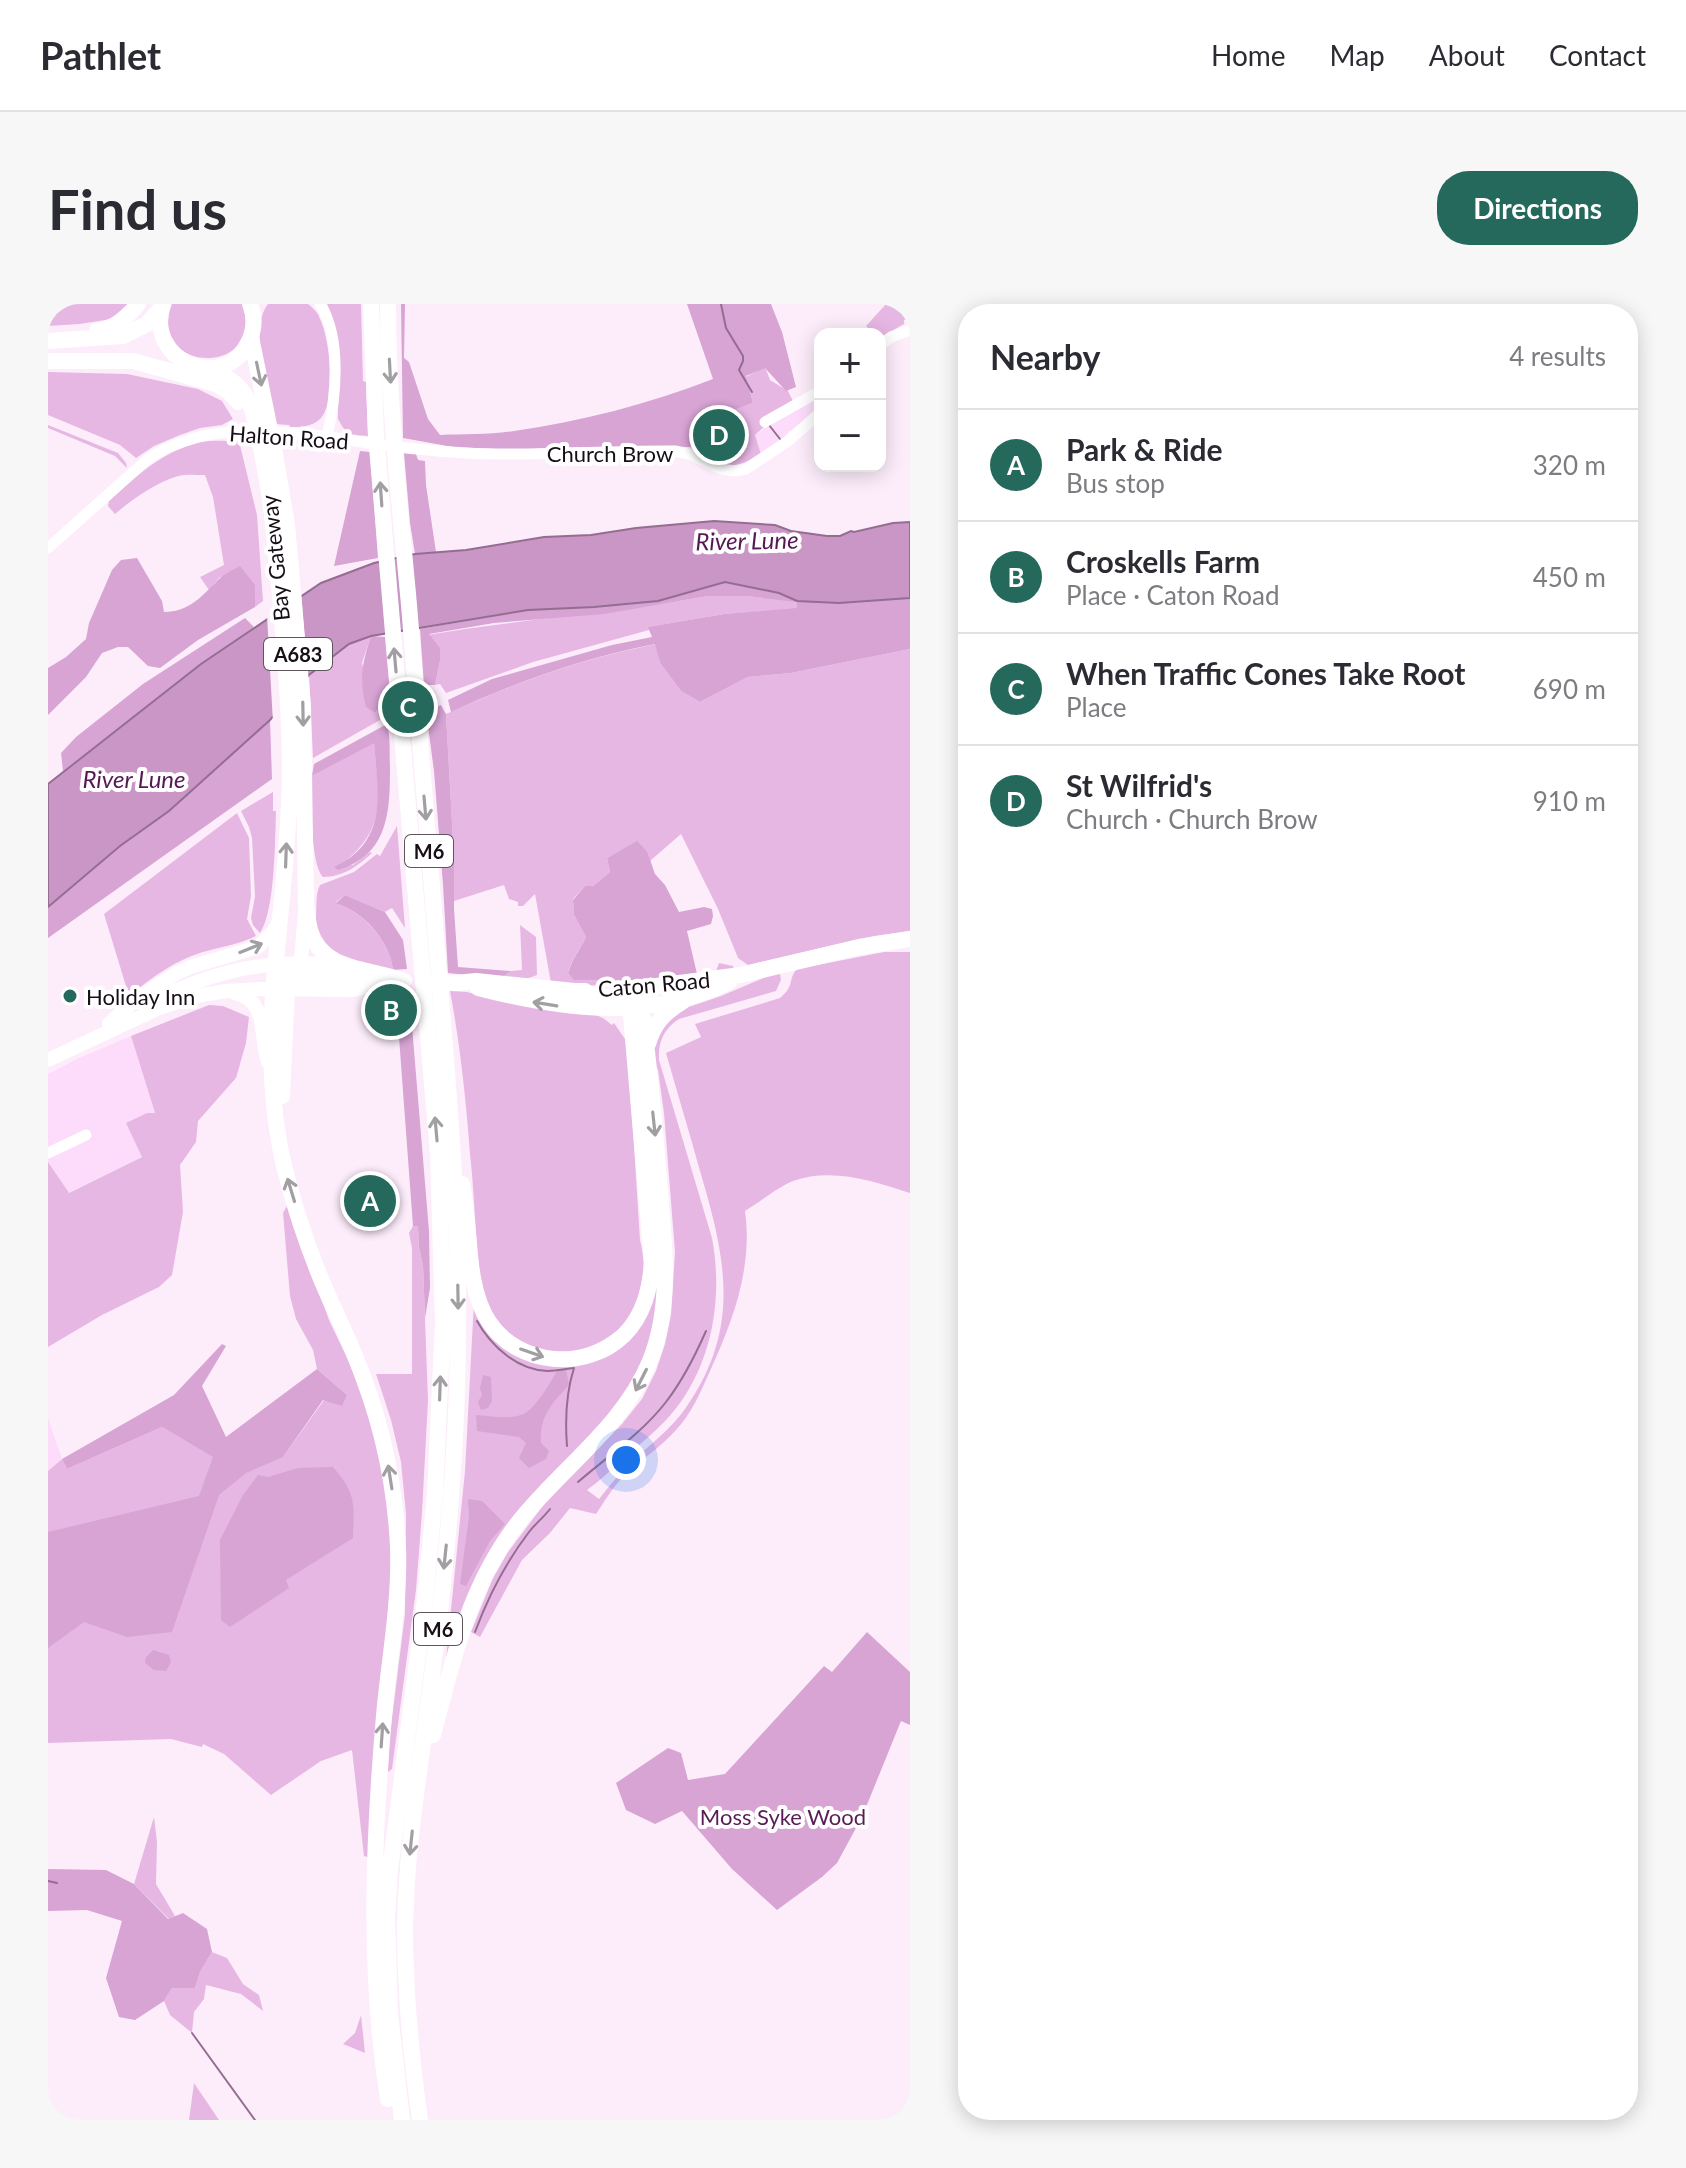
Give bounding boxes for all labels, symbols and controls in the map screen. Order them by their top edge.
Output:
text: Pathlet [40,32,161,78]
text: Home [1211,38,1286,72]
text: Map [1330,38,1385,72]
text: About [1429,38,1505,72]
text: Contact [1549,38,1646,72]
button: Directions [1437,171,1638,245]
text: Find us [48,175,227,242]
map controls [814,328,886,472]
button: + [814,328,886,400]
text: Nearby [990,336,1101,377]
text: 4 results [1509,340,1606,372]
one-way arrow [383,357,398,384]
one-way arrow [252,361,267,386]
button: − [814,400,886,472]
pin: D [693,405,745,465]
street label: Halton Road [228,419,350,455]
text: Park & Ride [1066,431,1223,467]
street label: Church Brow [547,440,673,467]
text: A [1007,449,1025,481]
text: 320 m [1533,449,1606,481]
text: Bus stop [1066,467,1165,499]
one-way arrow [373,481,388,508]
street label: Bay Gateway [255,493,295,622]
water label: River Lune [695,525,799,555]
text: Croskells Farm [1066,543,1260,579]
text: B [1007,561,1025,593]
text: 450 m [1533,561,1606,593]
text: Place · Caton Road [1066,579,1280,611]
road number: A683 [264,638,332,670]
one-way arrow [387,647,402,674]
text: When Traffic Cones Take Root [1066,655,1465,691]
text: C [1007,673,1025,705]
text: 690 m [1533,673,1606,705]
pin: C [382,677,434,737]
text: Place [1066,691,1127,723]
one-way arrow [295,700,310,727]
water label: River Lune [82,764,186,793]
text: St Wilfrid's [1066,767,1212,803]
text: D [1006,785,1026,817]
text: 910 m [1533,785,1606,817]
one-way arrow [418,794,433,820]
text: Church · Church Brow [1066,803,1318,835]
road number: M6 [405,835,453,867]
one-way arrow [279,842,294,869]
one-way arrow [238,939,262,954]
street label: Caton Road [597,966,711,1002]
pin: B [365,980,417,1040]
place label: Holiday Inn [86,983,195,1010]
marker: Holiday Inn [61,987,79,1005]
one-way arrow [533,996,558,1011]
one-way arrow [647,1110,662,1137]
one-way arrow [428,1116,443,1143]
pin: A [344,1171,396,1231]
one-way arrow [283,1177,298,1203]
one-way arrow [450,1283,466,1310]
one-way arrow [519,1347,544,1362]
one-way arrow [632,1367,648,1391]
one-way arrow [433,1375,448,1402]
your location [606,1440,646,1480]
one-way arrow [382,1464,397,1490]
one-way arrow [438,1543,453,1570]
road number: M6 [414,1613,462,1645]
one-way arrow [375,1722,390,1749]
park label: Moss Syke Wood [700,1803,866,1830]
one-way arrow [403,1829,418,1856]

